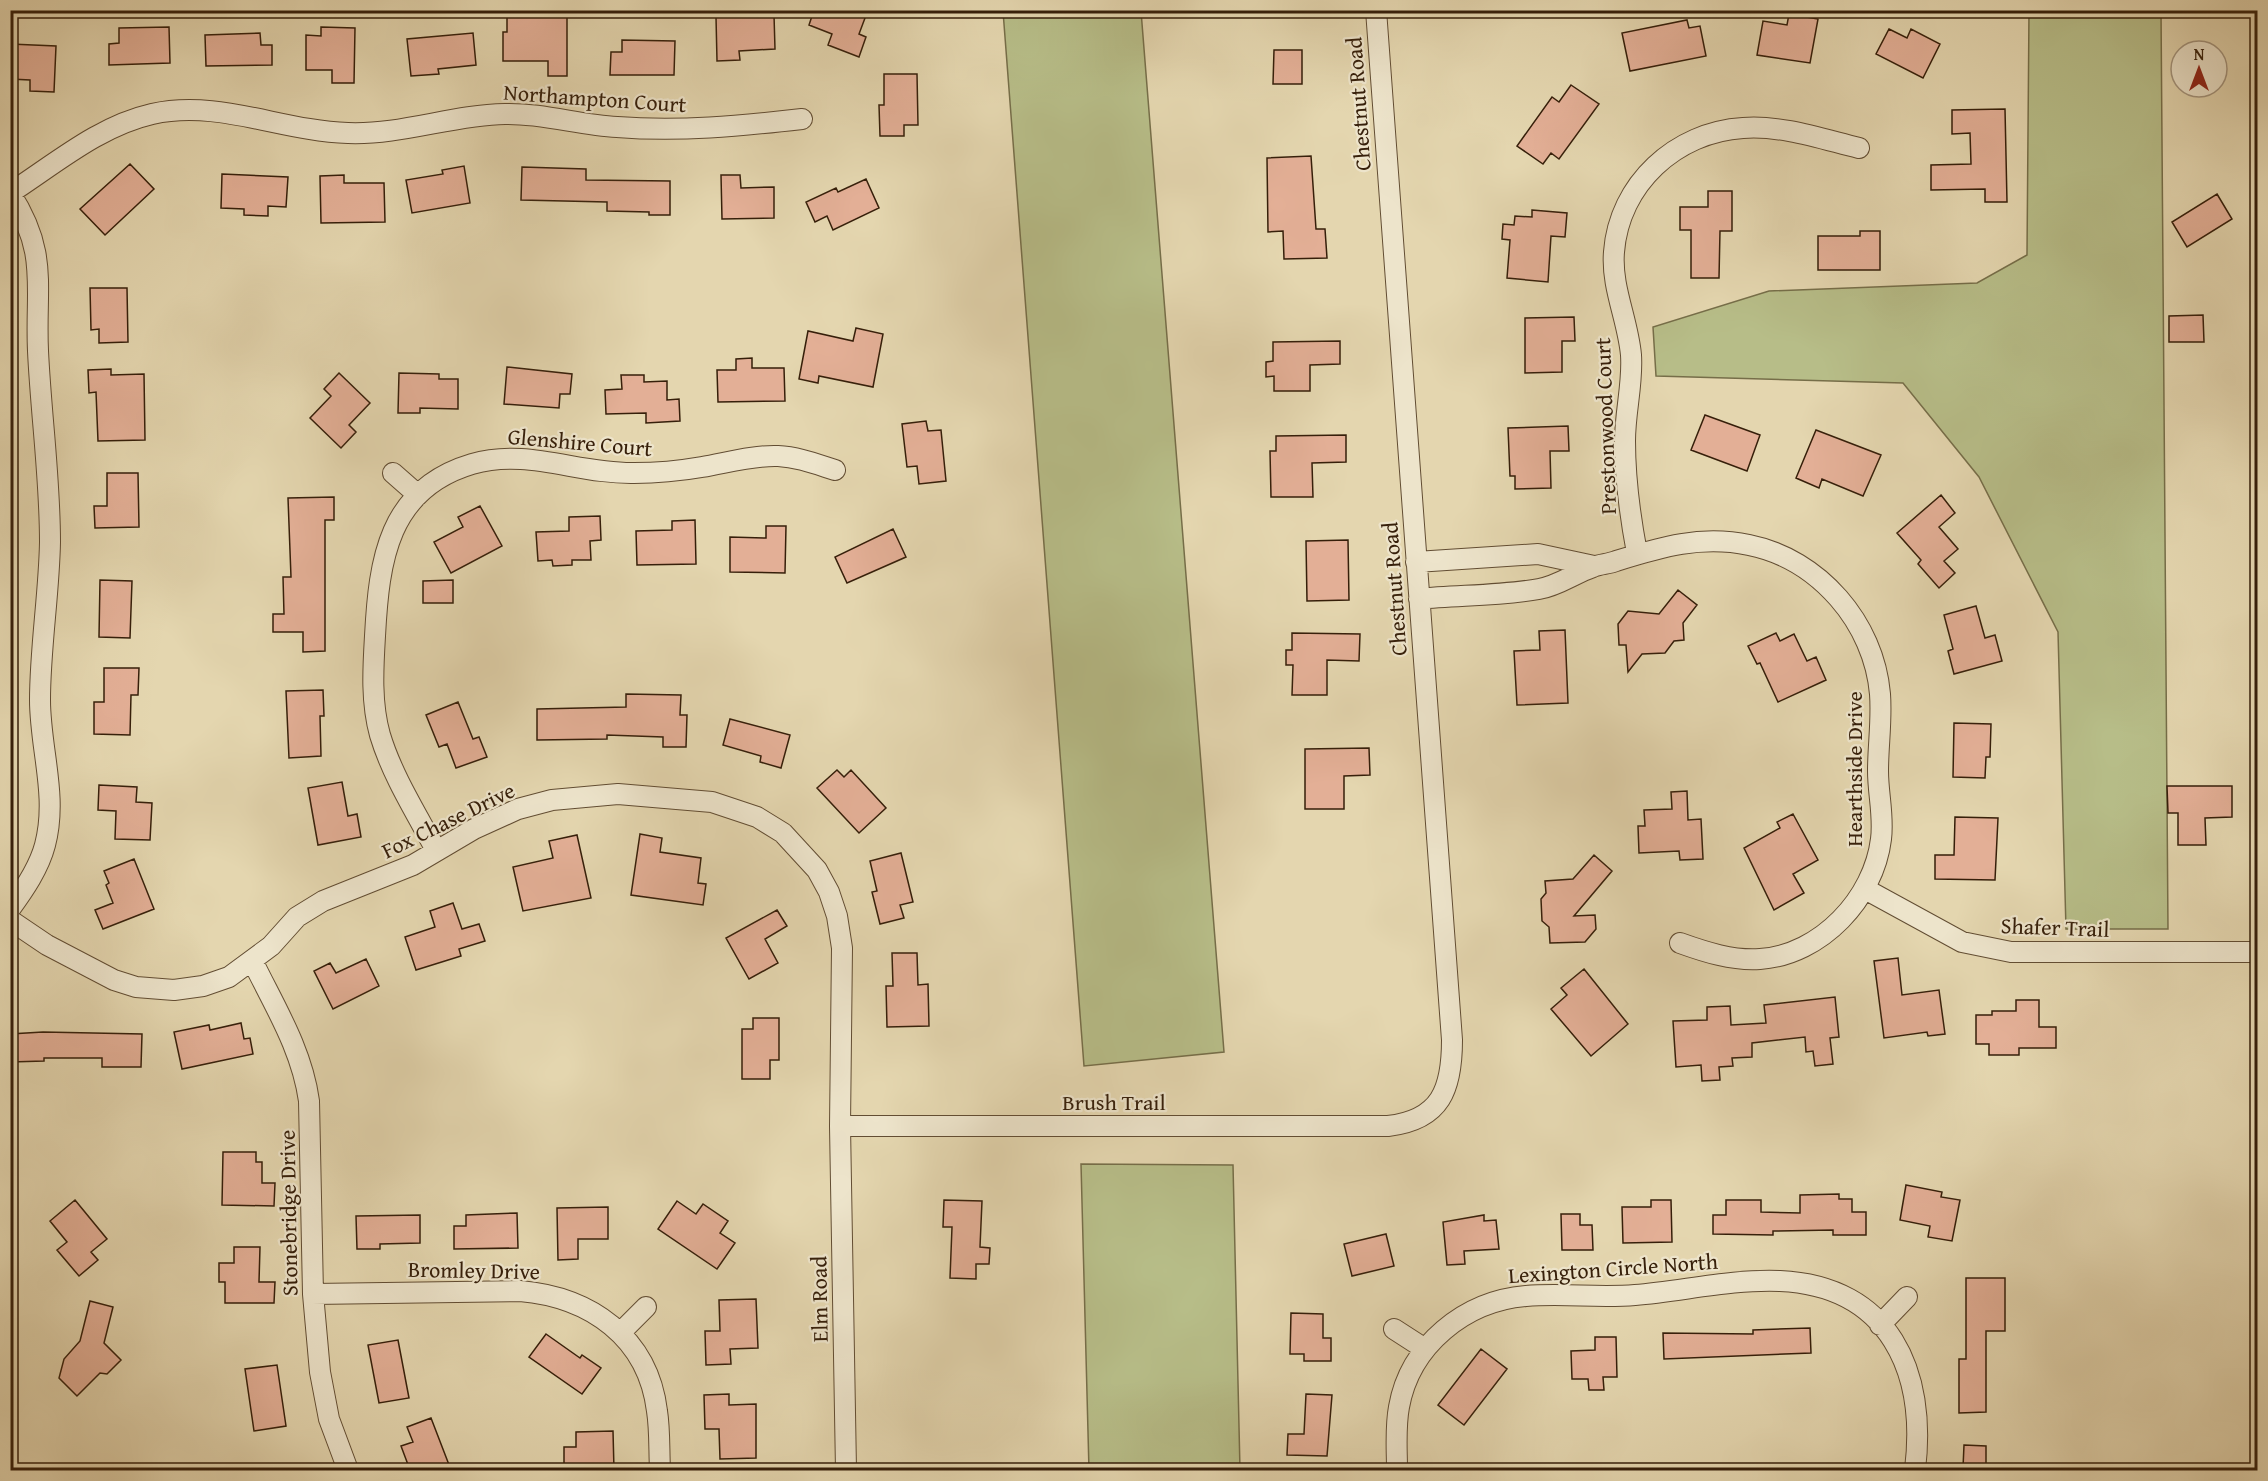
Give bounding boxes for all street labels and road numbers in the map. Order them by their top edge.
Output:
street label: Chestnut Road [1337,36,1379,172]
street label: Northampton Court [503,76,688,120]
street label: Prestonwood Court [1586,337,1624,515]
street label: Glenshire Court [506,420,654,464]
street label: Chestnut Road [1373,521,1415,657]
street label: Hearthside Drive [1838,691,1870,847]
street label: Fox Chase Drive [376,774,520,866]
street label: Shafer Trail [2000,909,2110,945]
street label: Brush Trail [1062,1086,1166,1118]
street label: Stonebridge Drive [271,1130,305,1296]
street label: Lexington Circle North [1507,1245,1720,1291]
street label: Bromley Drive [408,1253,540,1287]
street label: Elm Road [802,1255,836,1342]

